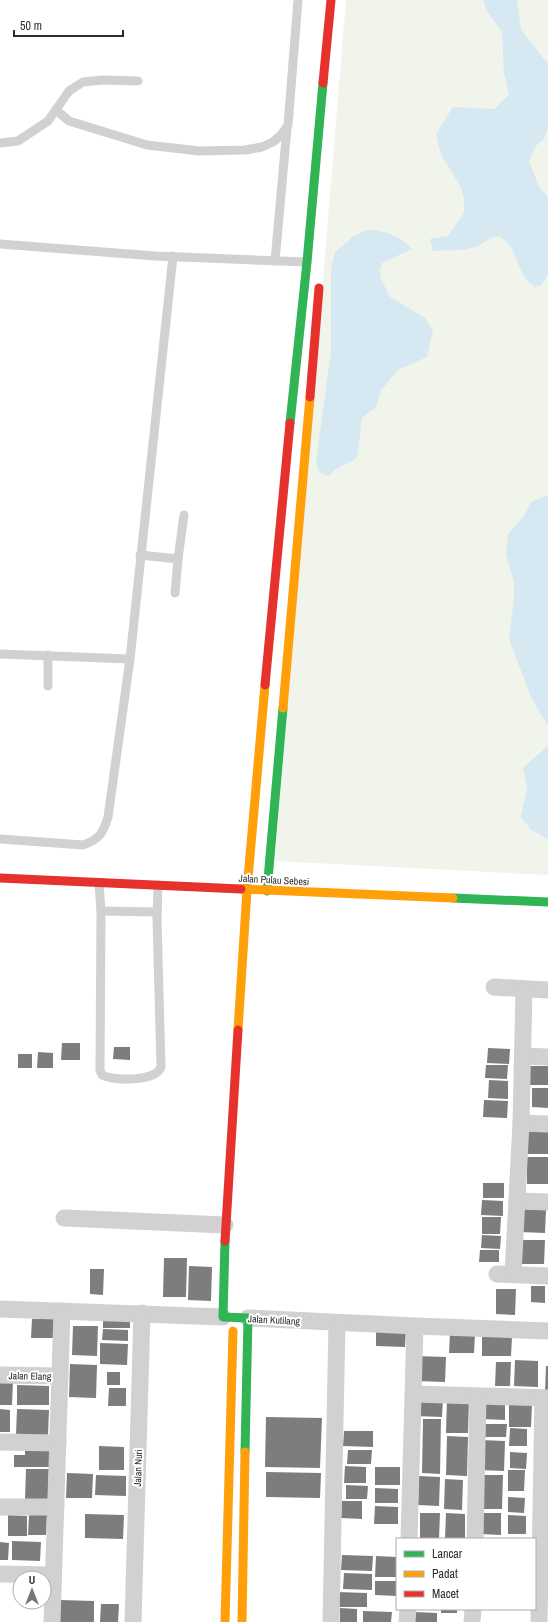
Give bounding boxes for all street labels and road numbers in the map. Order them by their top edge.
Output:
street label: Jalan Pulau Sebesi [238,872,310,888]
street label: Jalan Kutilang [248,1312,301,1328]
street label: Jalan Elang [8,1369,52,1383]
street label: Jalan Nuri [131,1449,145,1487]

